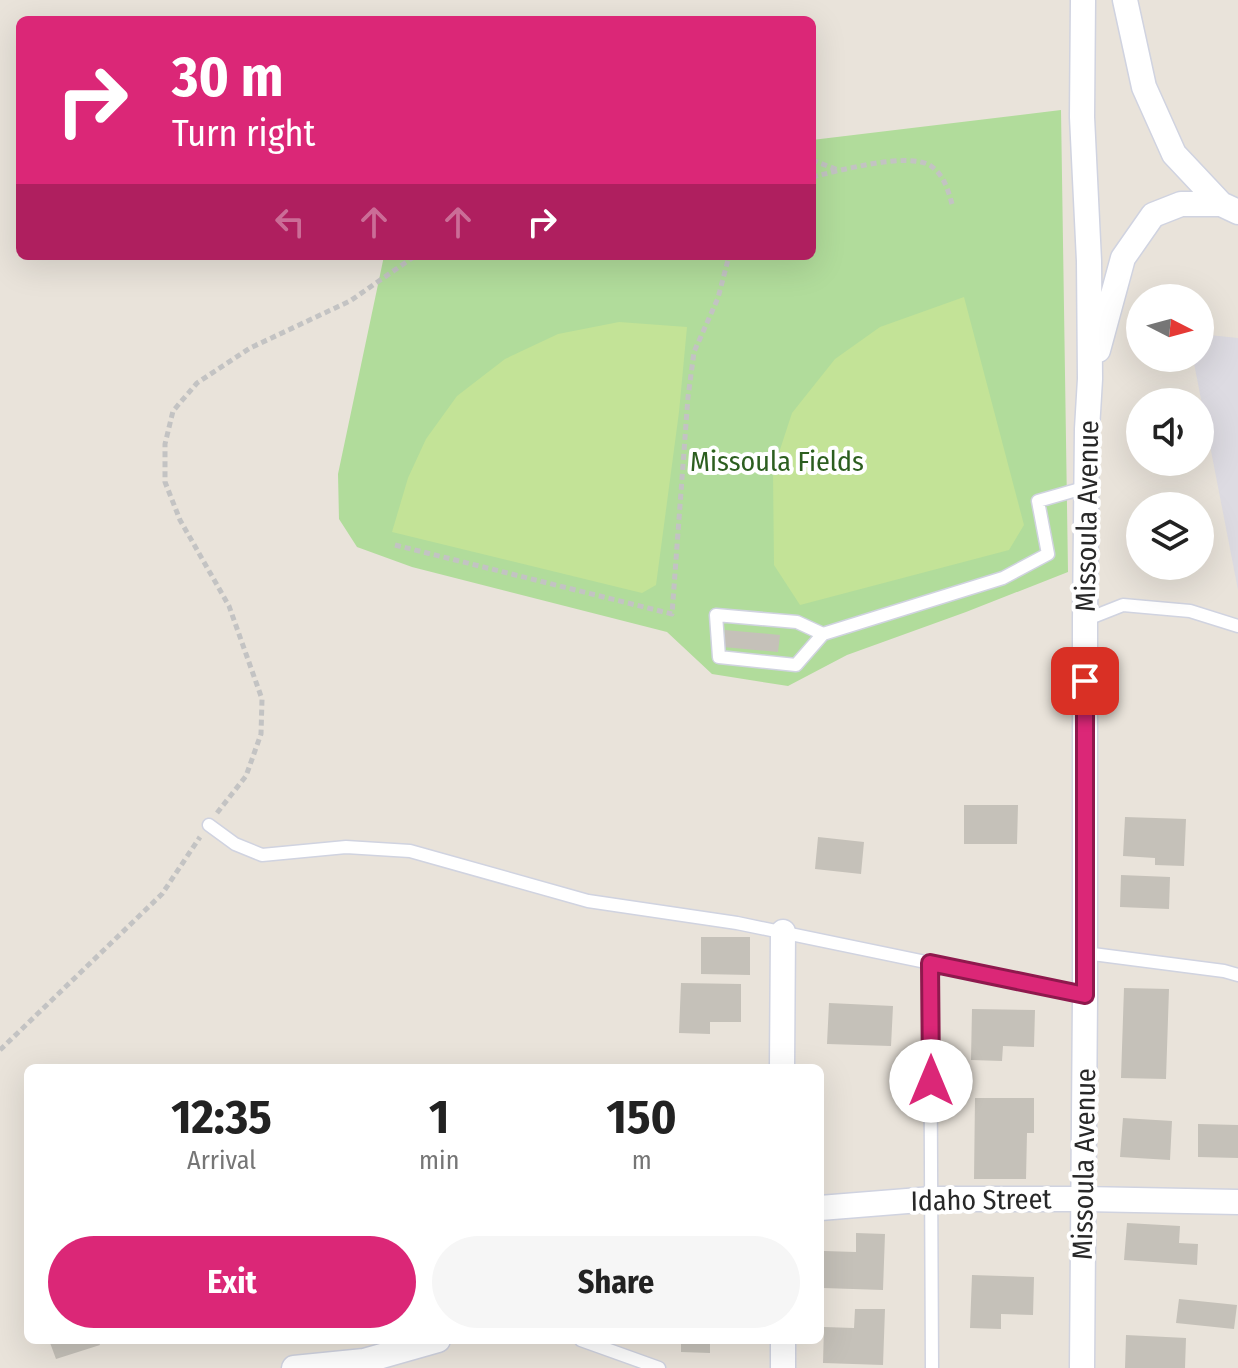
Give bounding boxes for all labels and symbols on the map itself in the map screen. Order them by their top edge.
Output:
north arrow [1126,284,1214,372]
street label: Missoula Avenue [1069,420,1105,612]
park label: Missoula Fields [690,445,864,478]
pin [1051,647,1119,715]
position arrow [889,1039,973,1123]
street label: Missoula Avenue [1066,1068,1102,1260]
street label: Idaho Street [910,1182,1053,1218]

